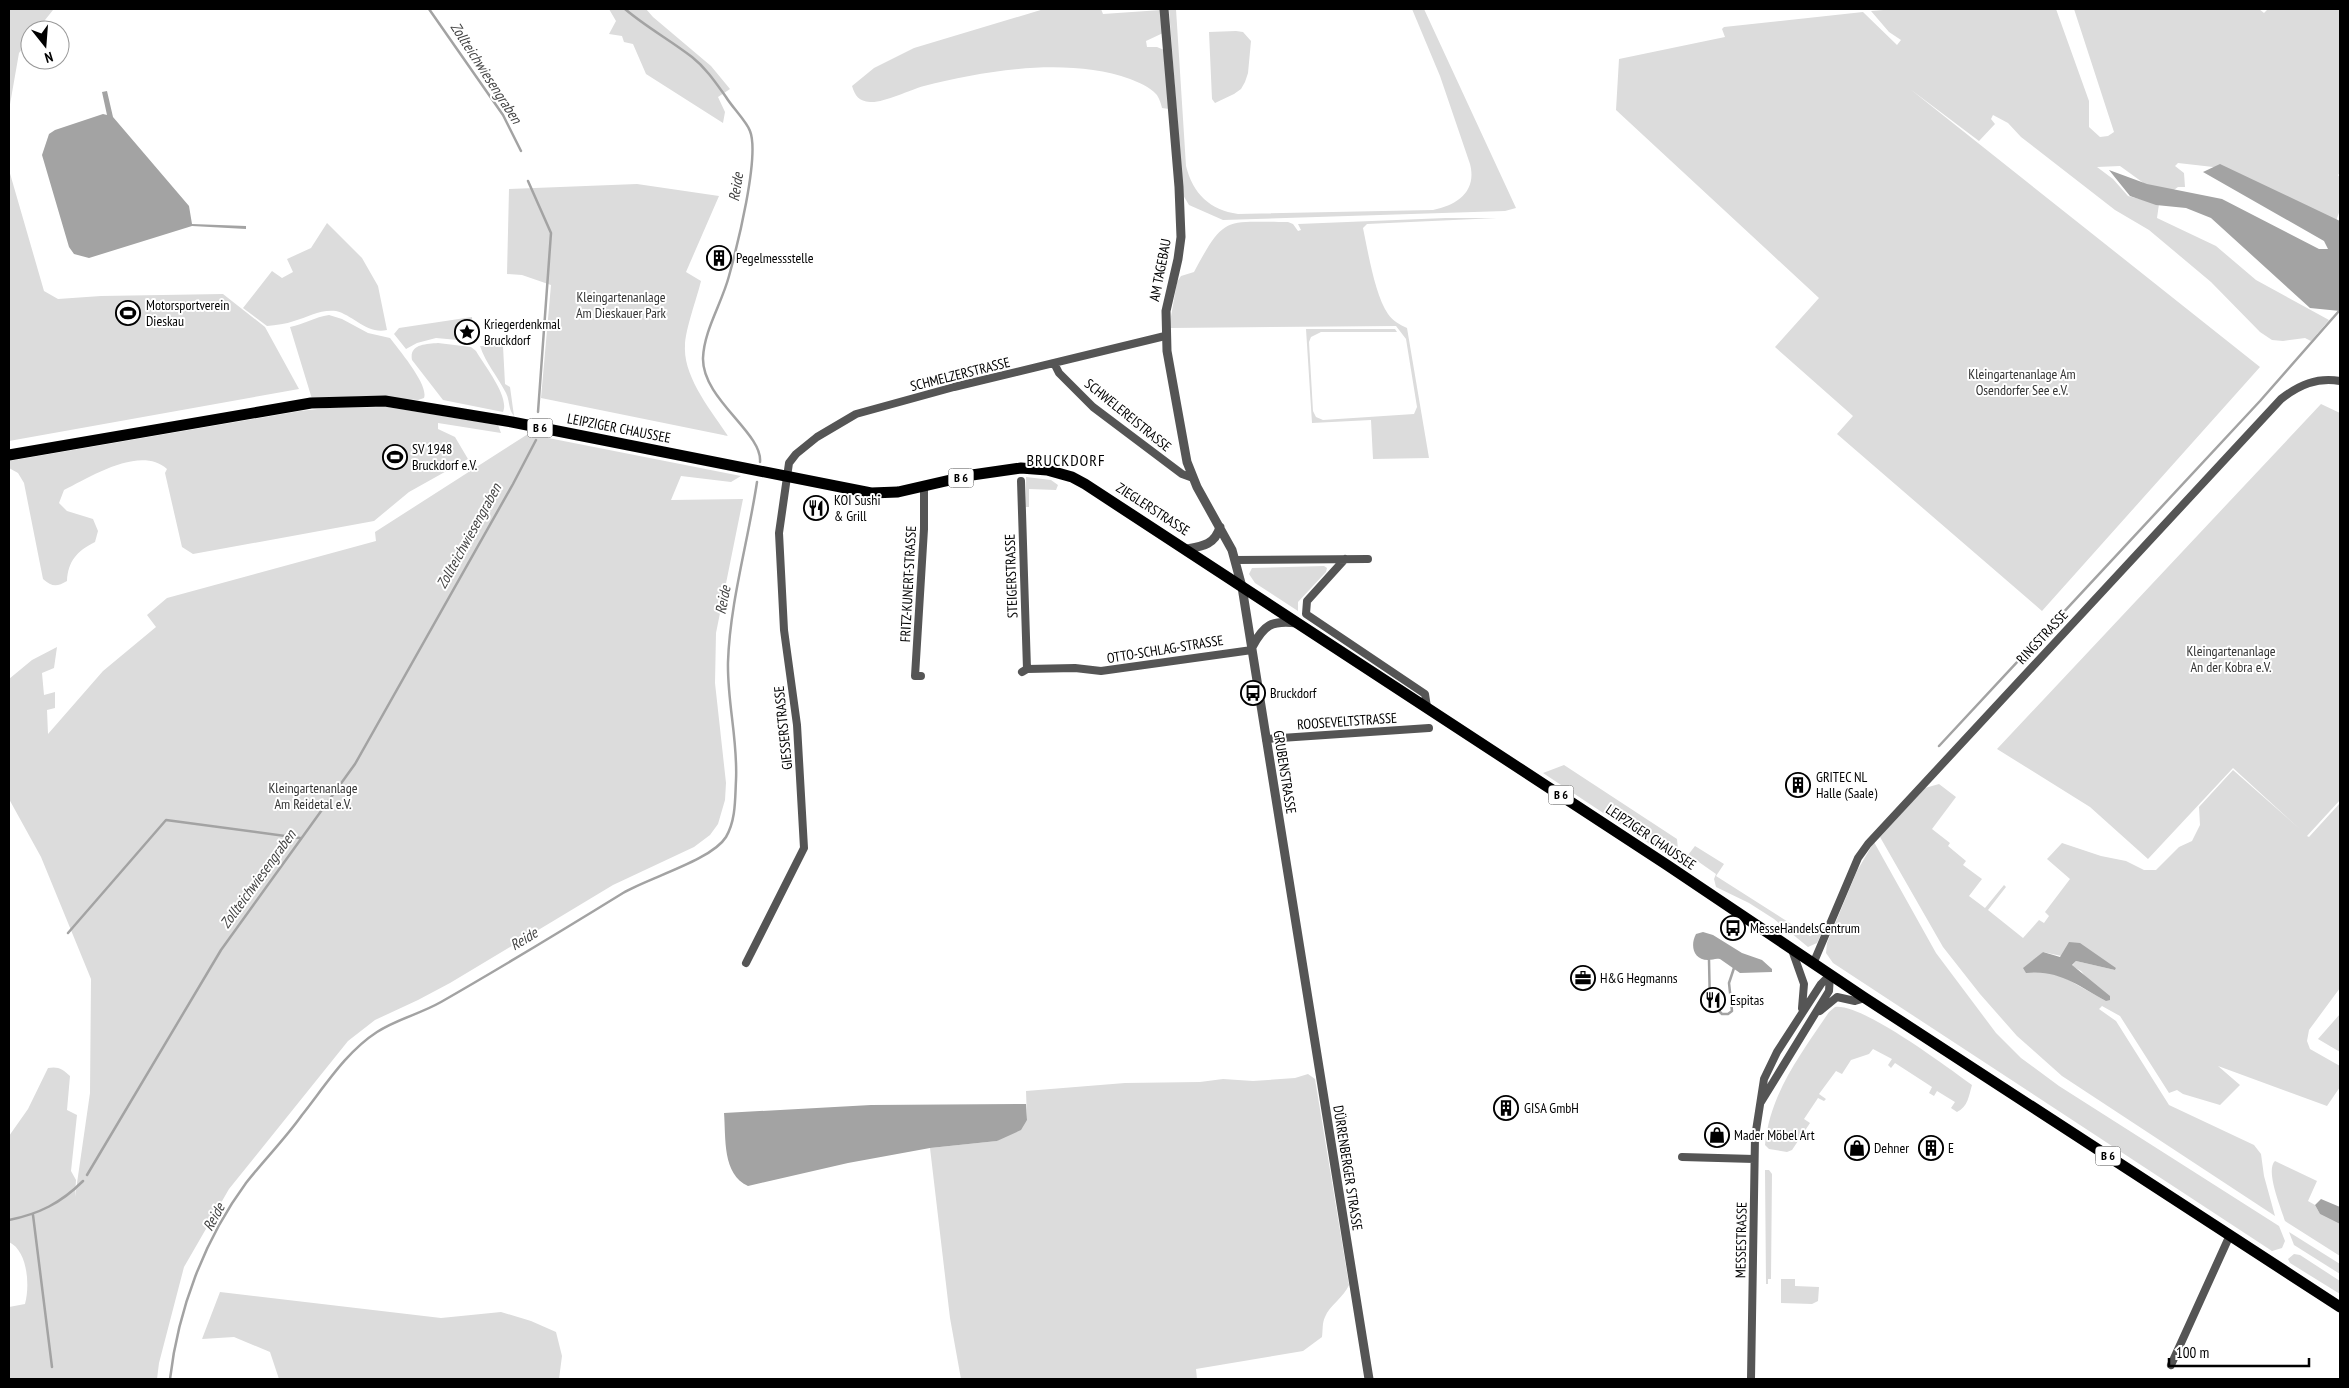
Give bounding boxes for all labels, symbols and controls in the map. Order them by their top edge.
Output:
water label: Zollteichwiesengraben [447,19,527,128]
north arrow [20,20,70,70]
text: N [43,48,55,67]
water label: Reide [724,170,747,203]
street label: AM TAGEBAU [1145,237,1175,303]
building icon: Pegelmessstelle [706,245,732,271]
place label: Pegelmessstelle [736,249,814,267]
park label: Kleingartenanlage Am Dieskauer Park [576,288,667,322]
place label: Motorsportverein Dieskau [146,296,229,330]
sports icon: Motorsportverein Dieskau [115,300,141,326]
place label: Kriegerdenkmal Bruckdorf [484,315,561,349]
place icon: Kriegerdenkmal Bruckdorf [454,319,480,345]
street label: SCHMELZERSTRASSE [908,353,1012,395]
park label: Kleingartenanlage Am Osendorfer See e.V. [1968,365,2076,399]
street label: SCHWELEREISTRASSE [1081,375,1175,455]
street label: LEIPZIGER CHAUSSEE [566,409,672,447]
road number: B 6 [528,418,552,438]
place label: SV 1948 Bruckdorf e.V. [412,440,477,474]
sports icon: SV 1948 Bruckdorf e.V. [382,444,408,470]
district label: BRUCKDORF [1026,450,1106,470]
road number: B 6 [948,468,974,488]
water label: Zollteichwiesengraben [432,479,506,591]
street label: ZIEGLERSTRASSE [1113,479,1193,539]
place label: KOI Sushi & Grill [834,491,881,525]
restaurant icon: KOI Sushi & Grill [803,495,829,521]
street label: FRITZ-KUNERT-STRASSE [896,525,920,643]
street label: STEIGERSTRASSE [1001,534,1021,618]
water label: Reide [710,583,735,616]
street label: RINGSTRASSE [2012,606,2072,668]
street label: OTTO-SCHLAG-STRASSE [1106,631,1224,667]
park label: Kleingartenanlage An der Kobra e.V. [2186,642,2276,676]
bus stop icon: Bruckdorf [1240,680,1266,706]
place label: Bruckdorf [1270,684,1317,702]
street label: GIESSERSTRASSE [770,685,796,771]
street label: ROOSEVELTSTRASSE [1296,709,1398,733]
street label: GRUBENSTRASSE [1270,729,1300,815]
place label: GRITEC NL Halle (Saale) [1816,768,1878,802]
building icon: GRITEC NL Halle (Saale) [1785,772,1811,798]
park label: Kleingartenanlage Am Reidetal e.V. [268,779,358,813]
road number: B 6 [1548,786,1574,804]
street label: LEIPZIGER CHAUSSEE [1602,800,1700,874]
water label: Zollteichwiesengraben [216,825,300,932]
bus stop icon: MesseHandelsCentrum [1720,915,1746,941]
place label: MesseHandelsCentrum [1750,919,1860,937]
water label: Reide [507,923,542,954]
office icon: H&G Hegmanns [1570,965,1596,991]
place label: H&G Hegmanns [1600,969,1678,987]
restaurant icon: Espitas [1700,987,1726,1013]
place label: Espitas [1730,991,1764,1009]
building icon: GISA GmbH [1493,1095,1519,1121]
place label: GISA GmbH [1524,1099,1579,1117]
street label: DÜRRENBERGER STRASSE [1329,1104,1367,1232]
shop icon: Mader Möbel Art [1704,1122,1730,1148]
place label: Mader Möbel Art [1734,1126,1815,1144]
shop icon: Dehner [1844,1135,1870,1161]
building icon: E [1918,1135,1944,1161]
place label: Dehner [1874,1139,1909,1157]
place label: E [1948,1139,1954,1157]
road number: B 6 [2096,1146,2120,1166]
water label: Reide [198,1199,229,1234]
street label: MESSESTRASSE [1731,1202,1751,1278]
scale bar [2169,1336,2309,1368]
text: 100 m [2176,1343,2209,1362]

